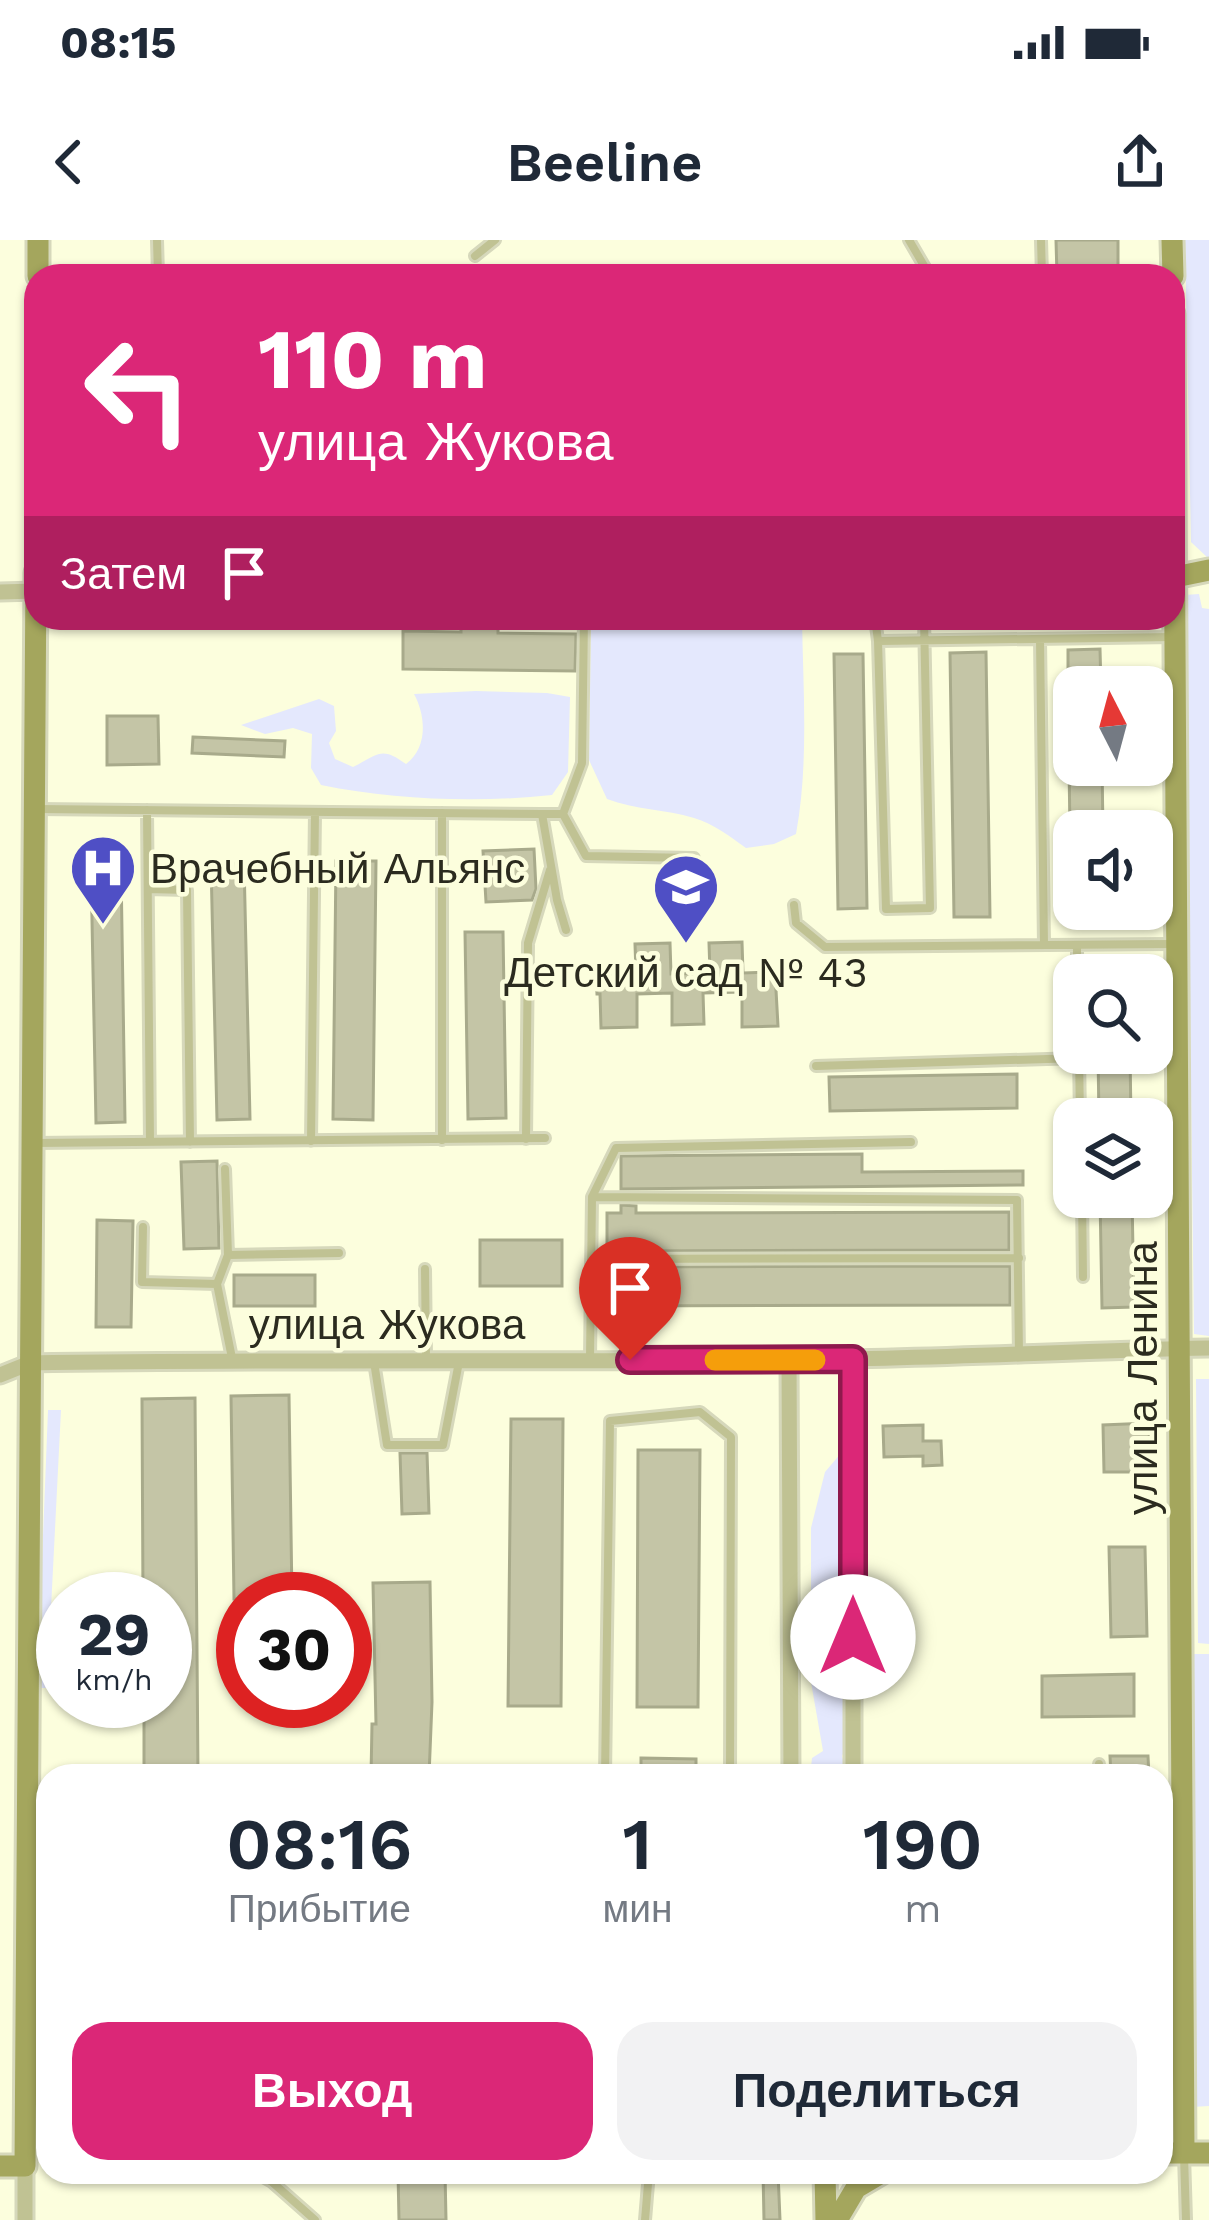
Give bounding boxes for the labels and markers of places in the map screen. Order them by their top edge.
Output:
hospital icon: Врачебный Альянс [68,833,138,927]
place label: Врачебный Альянс [150,844,525,893]
school or university icon: Детский сад № 43 [651,852,721,946]
place label: Детский сад № 43 [504,948,868,997]
pin [579,1237,681,1360]

